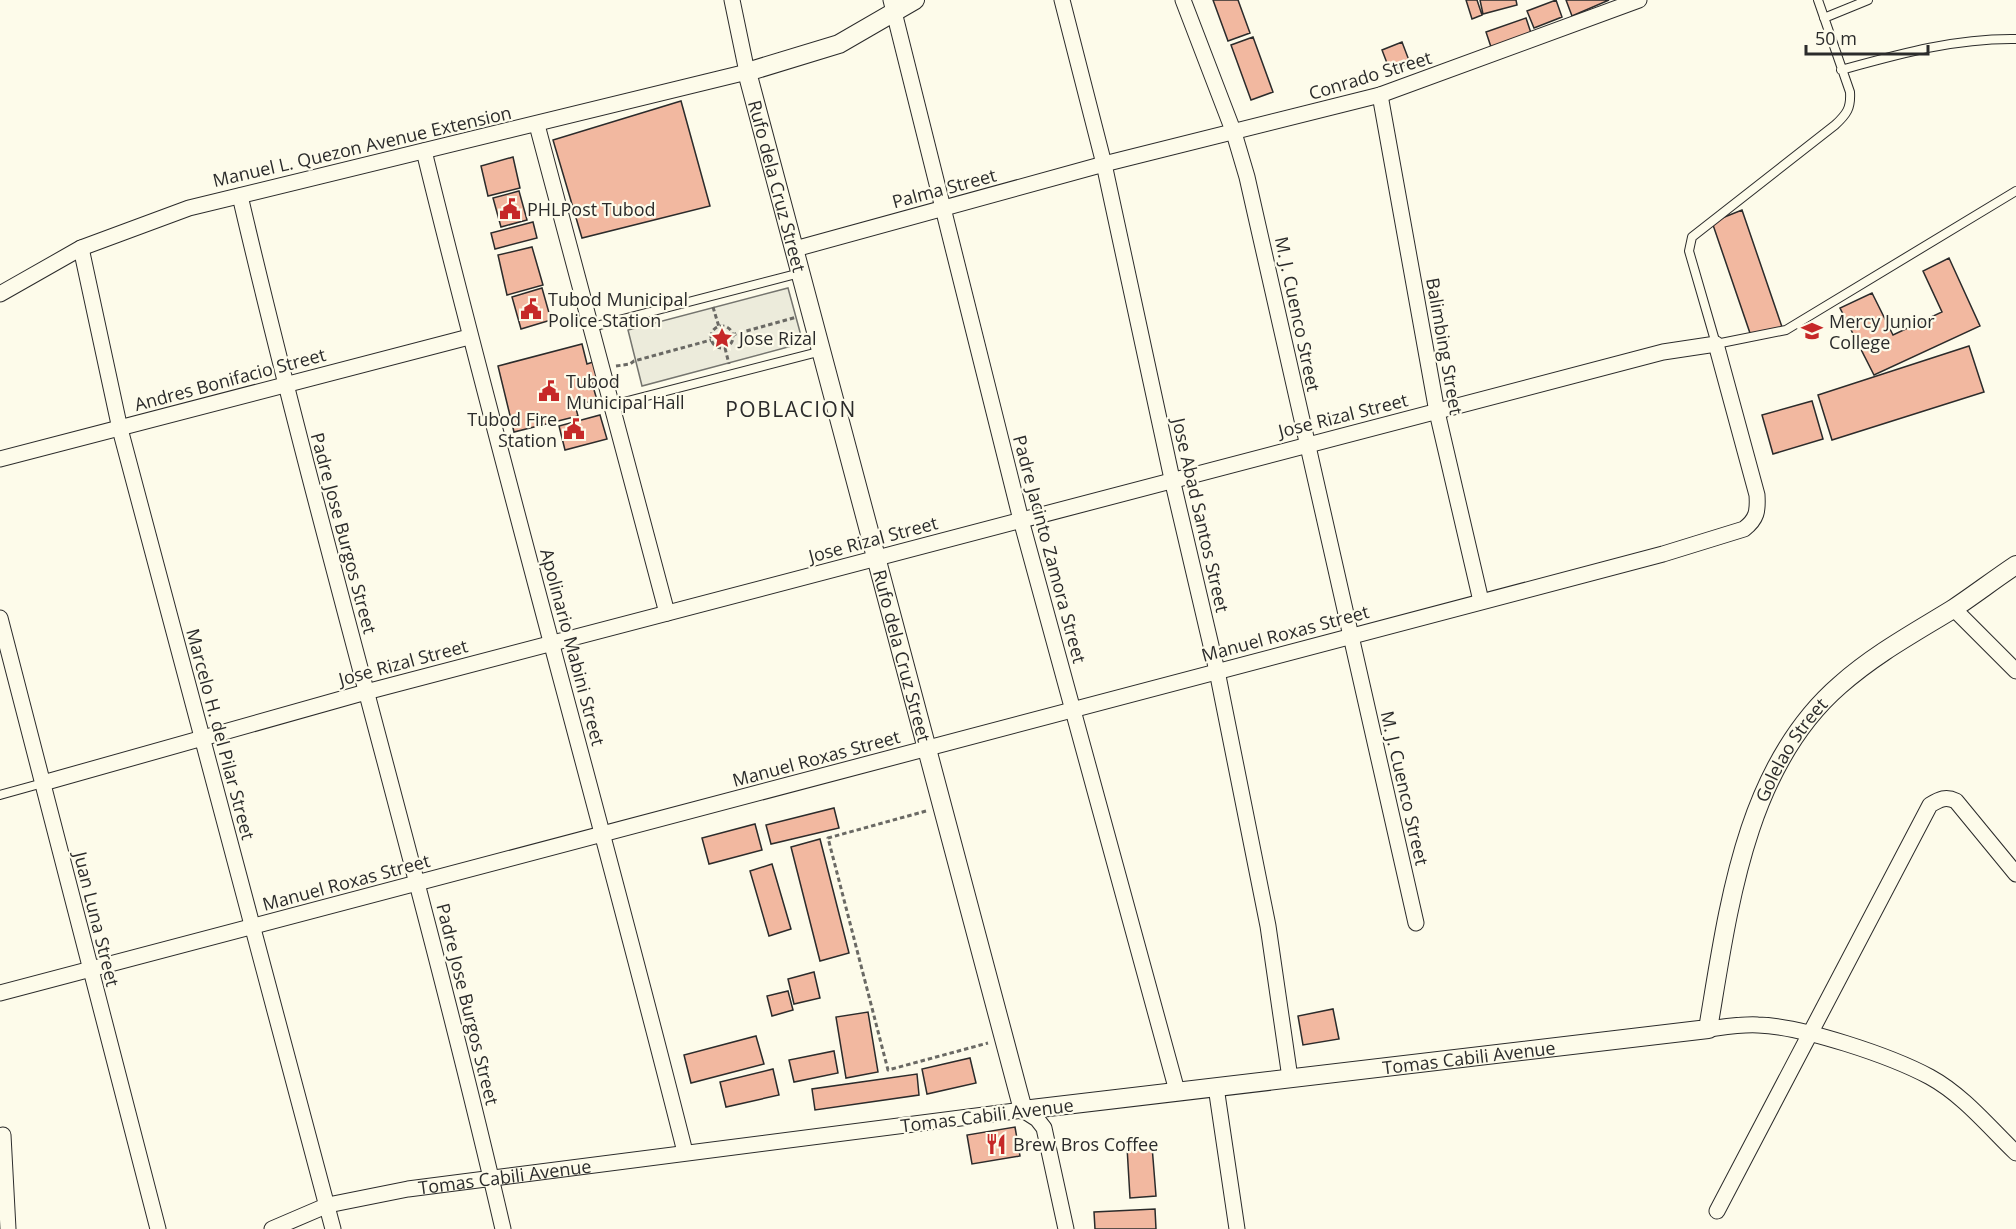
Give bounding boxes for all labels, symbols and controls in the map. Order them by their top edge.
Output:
scale bar [1806,18,1928,56]
text: 50 m [1815,26,1857,50]
street label: Conrado Street [1306,45,1434,105]
street label: Rufo dela Cruz Street [743,97,812,275]
street label: Manuel L. Quezon Avenue Extension [210,100,514,192]
street label: Palma Street [889,163,999,213]
public building icon: PHLPost Tubod [498,197,522,221]
place label: PHLPost Tubod [527,197,656,221]
street label: M. J. Cuenco Street [1270,234,1326,394]
street label: Balimbing Street [1421,276,1469,416]
place label: Tubod Municipal Police Station [548,287,688,332]
public building icon: Tubod Municipal Police Station [519,297,543,321]
place label: Mercy Junior College [1829,309,1935,354]
school or university icon: Mercy Junior College [1800,319,1824,343]
place icon: Jose Rizal [710,326,734,350]
place label: Jose Rizal [737,326,817,350]
street label: Andres Bonifacio Street [132,342,328,416]
place label: Tubod Municipal Hall [566,369,685,414]
public building icon: Tubod Municipal Hall [537,379,561,403]
street label: Jose Rizal Street [1274,387,1410,443]
district label: POBLACION [725,395,857,423]
place label: Tubod Fire Station [467,407,557,452]
street label: Jose Abad Santos Street [1166,414,1235,615]
public building icon: Tubod Fire Station [562,417,586,441]
street label: Padre Jose Burgos Street [306,430,382,636]
street label: Padre Jacinto Zamora Street [1008,432,1092,666]
street label: Jose Rizal Street [804,510,940,568]
street label: Apolinario Mabini Street [535,546,611,748]
street label: Rufo dela Cruz Street [868,567,937,744]
street label: Manuel Roxas Street [1199,599,1371,667]
street label: Marcelo H. del Pilar Street [181,626,261,842]
street label: Jose Rizal Street [334,633,470,691]
street label: Golelao Street [1750,692,1832,805]
street label: M. J. Cuenco Street [1376,708,1434,868]
street label: Manuel Roxas Street [730,724,902,792]
street label: Juan Luna Street [68,847,125,989]
street label: Manuel Roxas Street [260,848,432,916]
street label: Padre Jose Burgos Street [431,901,505,1107]
street label: Tomas Cabili Avenue [1381,1035,1557,1079]
street label: Tomas Cabili Avenue [899,1092,1075,1138]
restaurant icon: Brew Bros Coffee [984,1132,1008,1156]
place label: Brew Bros Coffee [1013,1132,1158,1156]
street label: Tomas Cabili Avenue [417,1154,593,1200]

